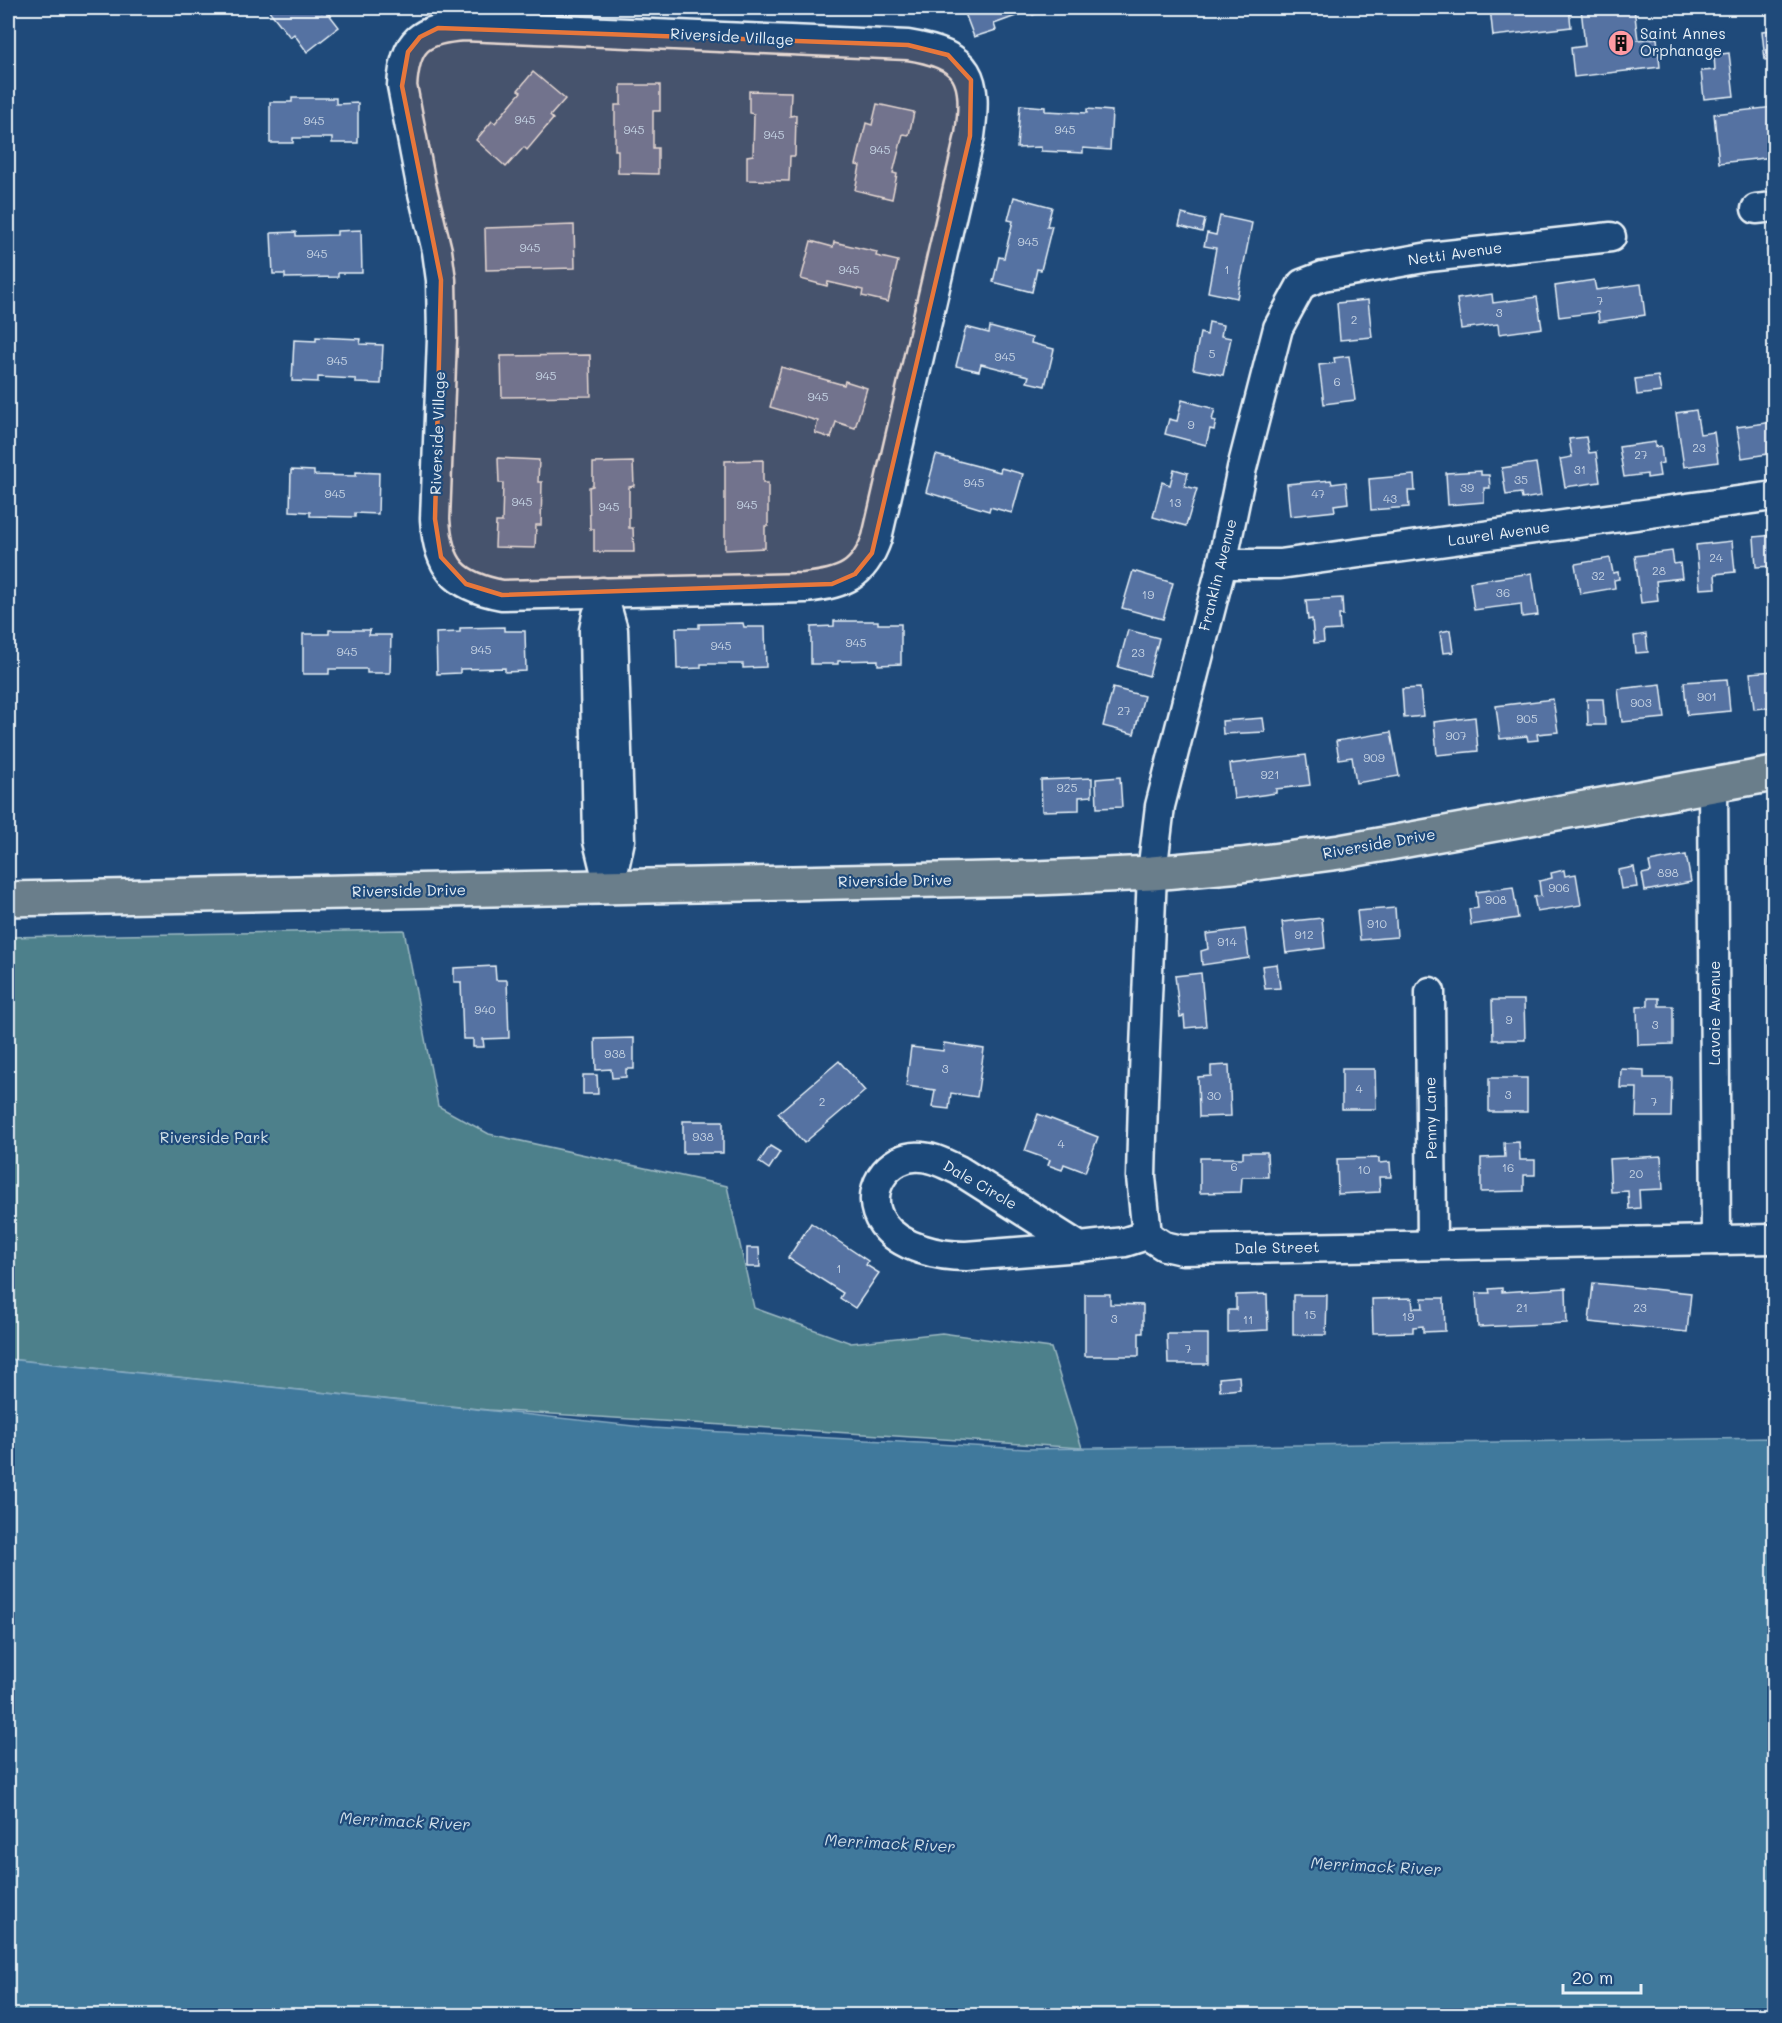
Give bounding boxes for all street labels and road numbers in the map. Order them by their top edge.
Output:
street label: Riverside Village [670,23,794,49]
street label: Netti Avenue [1407,237,1503,270]
street label: Riverside Village [425,371,449,495]
street label: Laurel Avenue [1447,516,1551,550]
street label: Franklin Avenue [1193,517,1241,633]
street label: Riverside Drive [1321,823,1437,863]
street label: Riverside Drive [838,869,952,891]
street label: Riverside Drive [352,879,466,901]
street label: Lavoie Avenue [1704,961,1724,1065]
street label: Penny Lane [1419,1077,1441,1159]
street label: Dale Circle [940,1155,1021,1213]
street label: Dale Street [1234,1236,1320,1258]

